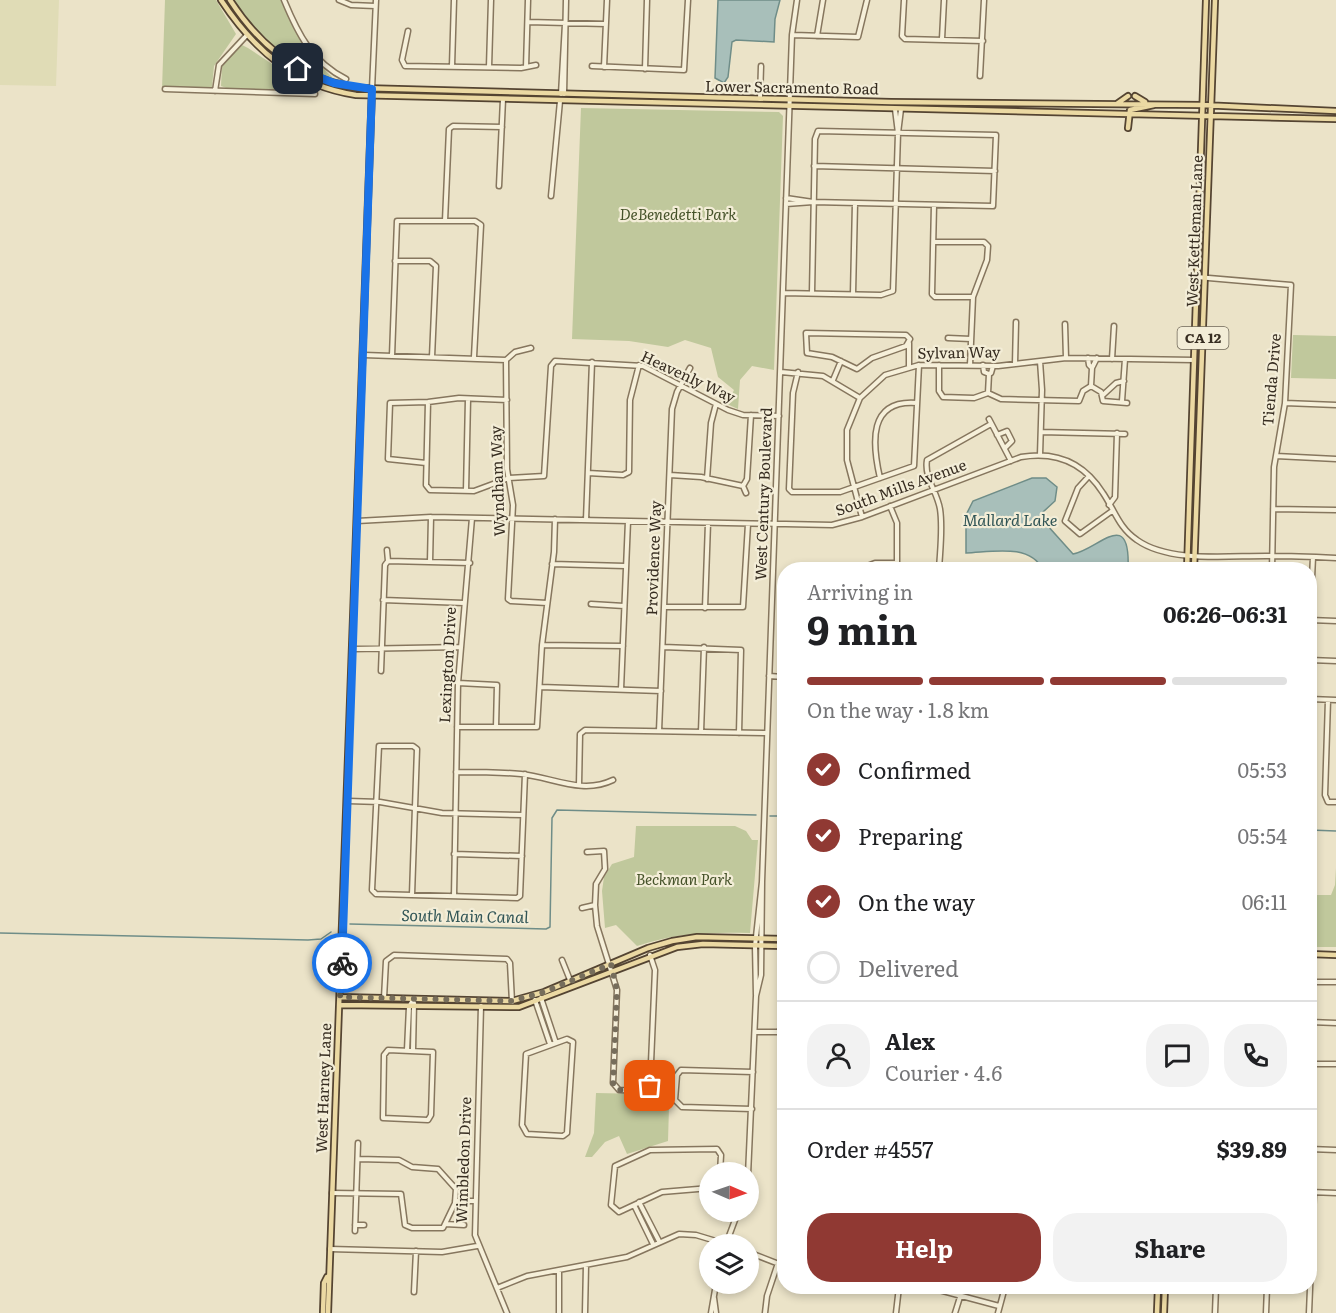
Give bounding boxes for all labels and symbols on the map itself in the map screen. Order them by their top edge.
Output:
pin [272,43,323,94]
street label: Lower Sacramento Road [705,73,879,100]
street label: West Kettleman Lane [1179,154,1208,307]
park label: DeBenedetti Park [619,202,737,225]
road number: CA 12 [1178,327,1228,349]
street label: Tienda Drive [1255,332,1286,427]
street label: Sylvan Way [917,339,1001,364]
street label: Heavenly Way [638,344,740,408]
street label: West Century Boulevard [748,407,777,581]
street label: Wyndham Way [483,425,510,537]
street label: South Mills Avenue [832,452,970,521]
street label: Providence Way [639,500,666,616]
water label: Mallard Lake [963,507,1057,531]
street label: Lexington Drive [432,606,461,723]
park label: Beckman Park [636,867,733,890]
water label: South Main Canal [401,902,529,928]
courier [312,933,372,993]
street label: West Harney Lane [309,1022,336,1153]
pin [624,1060,675,1111]
street label: Wimbledon Drive [449,1096,476,1224]
north arrow [699,1162,759,1222]

